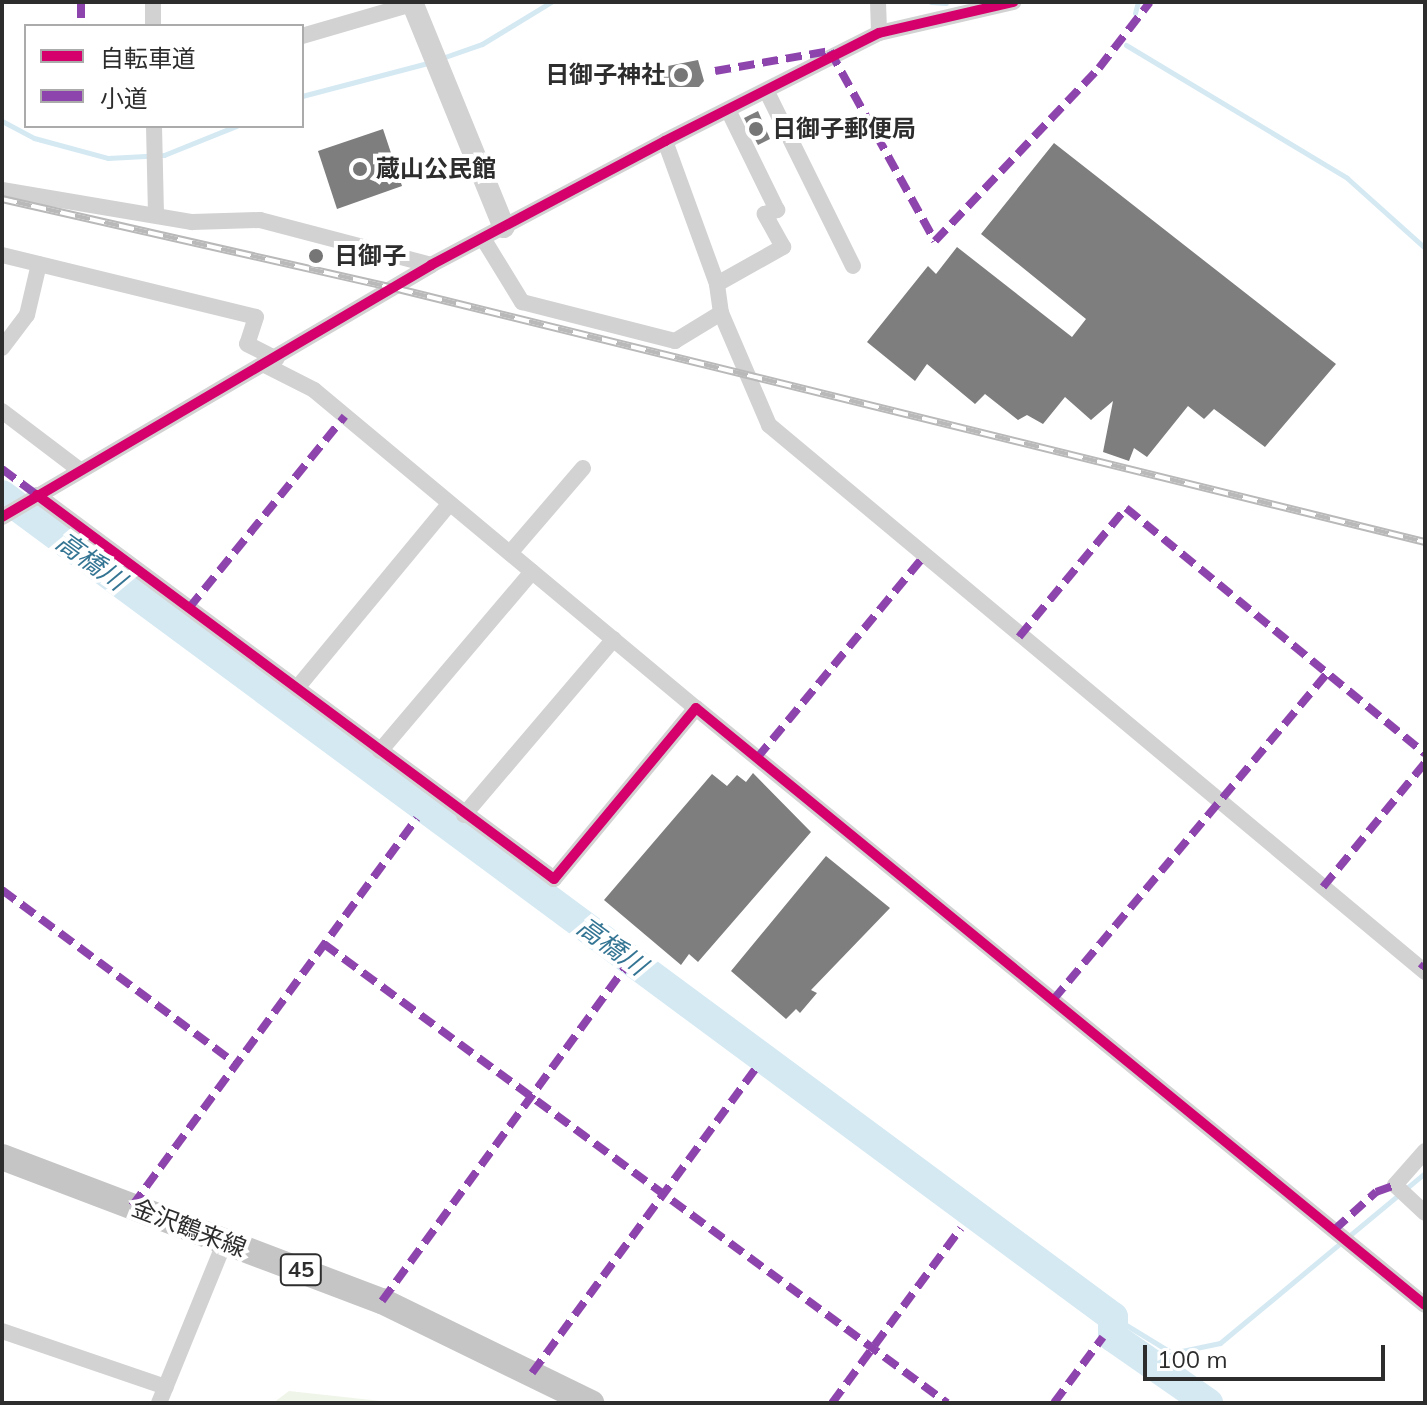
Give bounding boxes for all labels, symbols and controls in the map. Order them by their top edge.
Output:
legend [24,24,304,128]
text: 自転車道 [100,43,196,73]
place label: 日御子神社 [545,61,665,89]
marker: 日御子神社 [672,66,690,84]
text: 小道 [100,83,148,113]
place label: 日御子郵便局 [772,115,916,143]
marker: 日御子郵便局 [747,120,765,138]
place label: 蔵山公民館 [376,155,496,183]
marker: 蔵山公民館 [351,160,369,178]
place label: 日御子 [334,242,406,270]
marker: 日御子 [305,245,327,267]
water label: 高橋川 [50,525,132,597]
water label: 高橋川 [571,910,653,982]
street label: 金沢鶴来線 [128,1193,250,1263]
road number: 45 [279,1252,323,1288]
scale bar [1147,1329,1389,1379]
text: 100 m [1157,1344,1228,1374]

